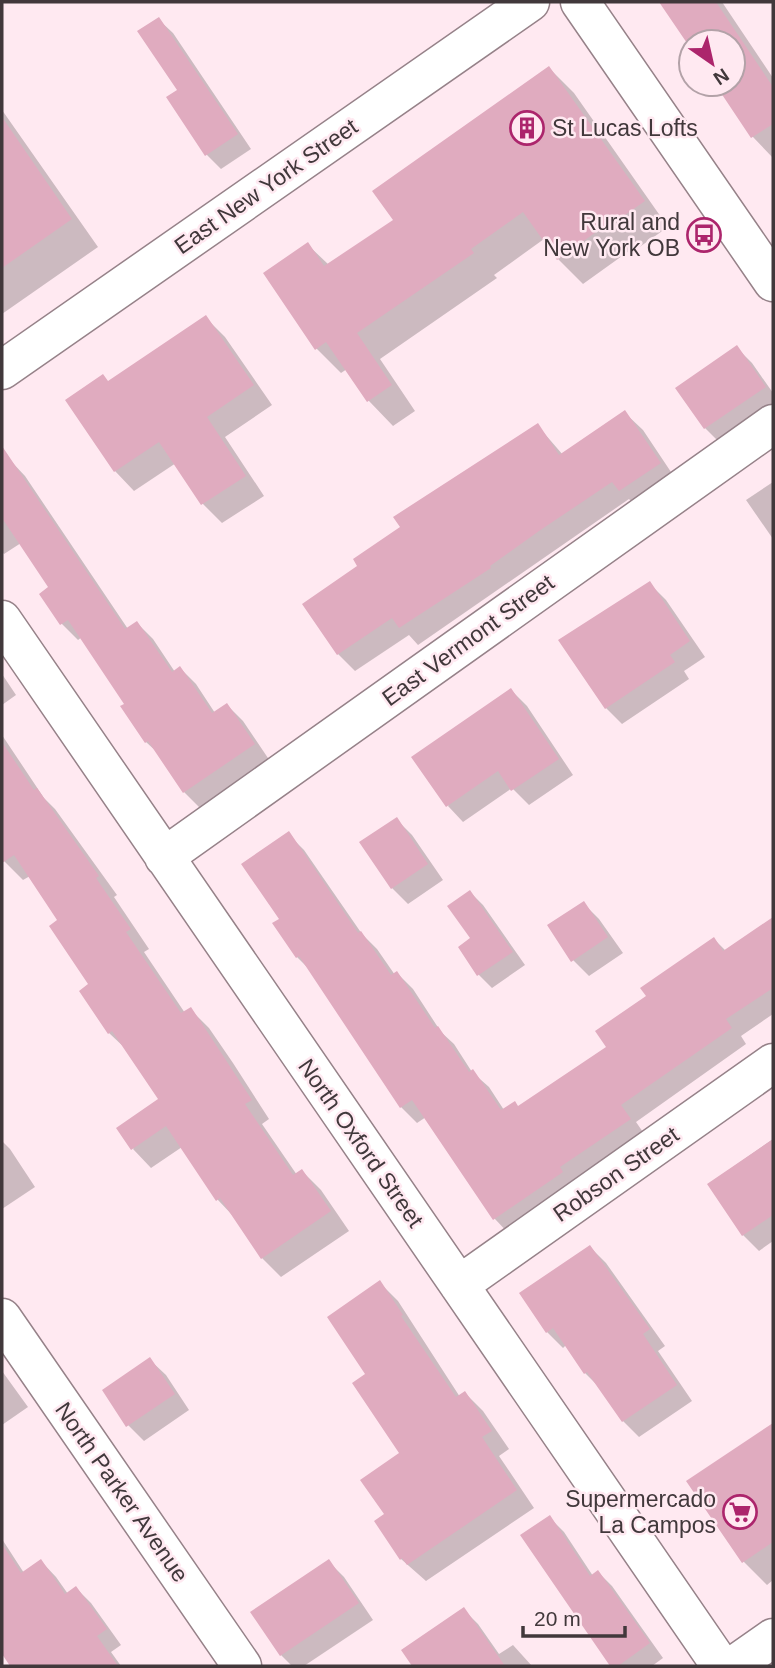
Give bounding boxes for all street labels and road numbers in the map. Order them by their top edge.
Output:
street label: East New York Street [170,113,363,259]
street label: East Vermont Street [377,569,559,711]
street label: North Oxford Street [293,1054,429,1233]
street label: Robson Street [548,1121,684,1227]
street label: North Parker Avenue [50,1397,194,1587]

